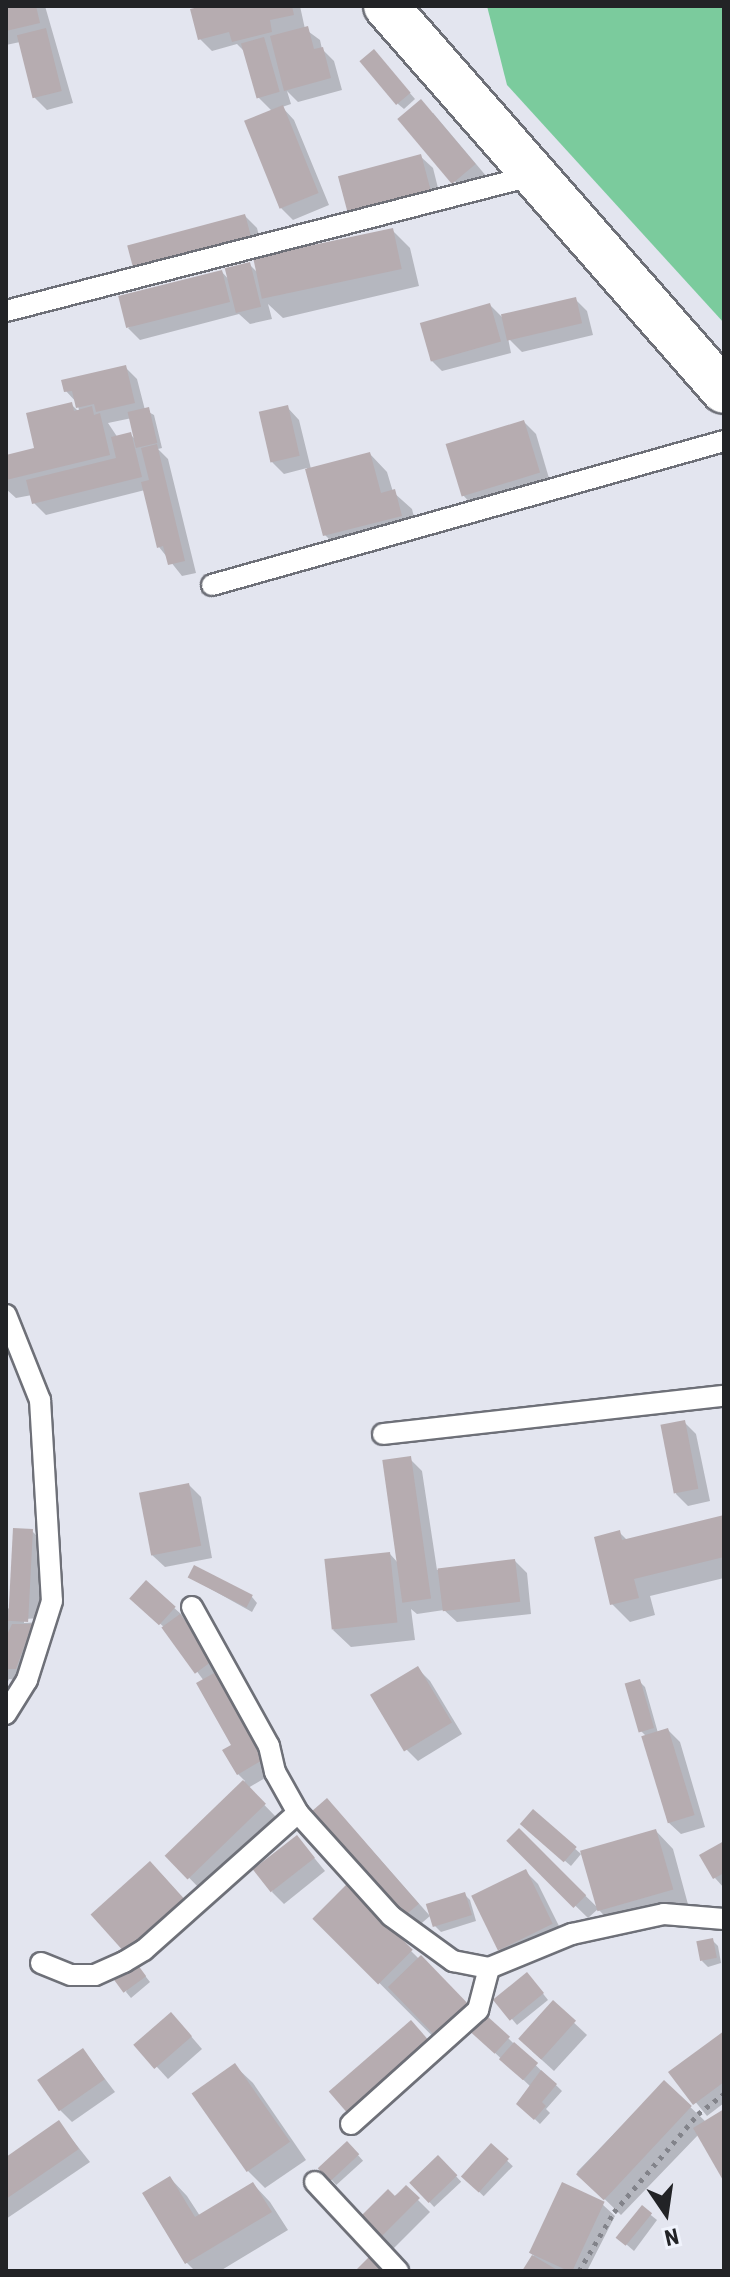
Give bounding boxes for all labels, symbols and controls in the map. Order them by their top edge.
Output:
north arrow [626,2173,706,2253]
text: N [662,2223,681,2251]

